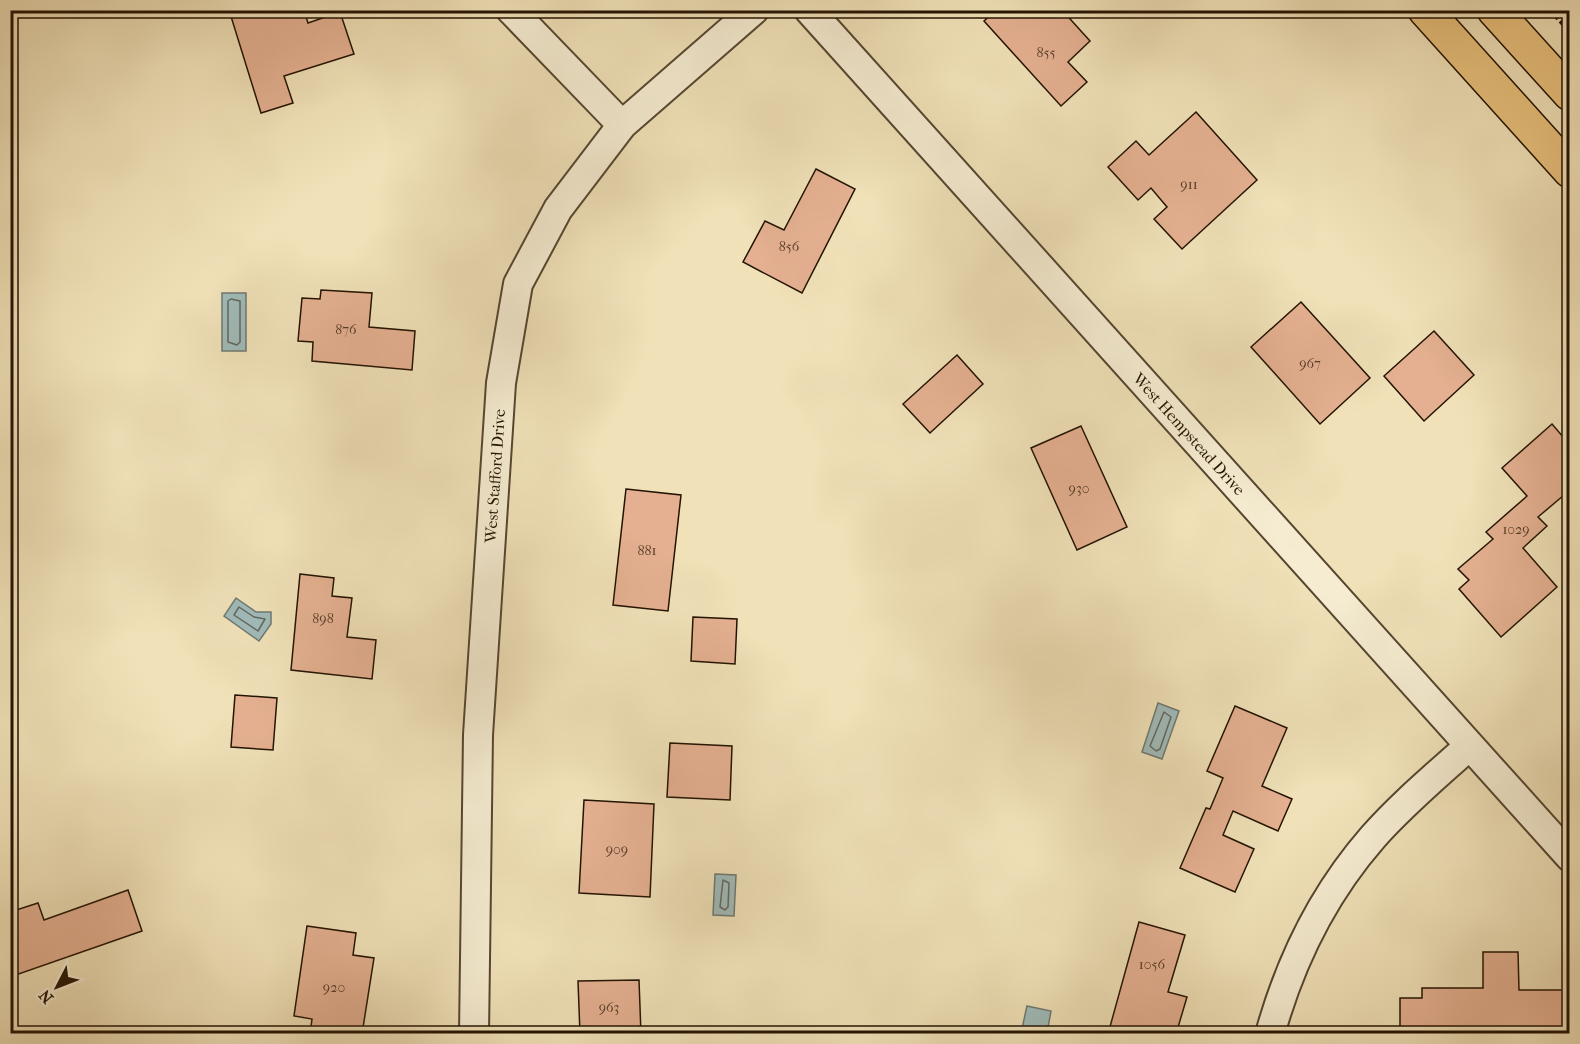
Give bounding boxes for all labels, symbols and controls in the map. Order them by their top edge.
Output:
house number: 855 [1036,44,1056,61]
house number: 911 [1180,176,1198,193]
house number: 856 [779,238,800,255]
house number: 876 [335,321,357,338]
house number: 967 [1299,355,1321,372]
street label: West Hempstead Drive [1128,368,1249,499]
street label: West Stafford Drive [481,408,509,545]
house number: 930 [1069,480,1089,497]
house number: 1029 [1502,521,1530,538]
house number: 881 [637,542,657,559]
house number: 898 [312,610,334,627]
house number: 909 [606,841,628,858]
house number: 1056 [1139,956,1166,973]
north arrow [27,957,87,1017]
house number: 920 [323,979,345,996]
text: N [35,985,57,1008]
house number: 963 [599,999,619,1016]

